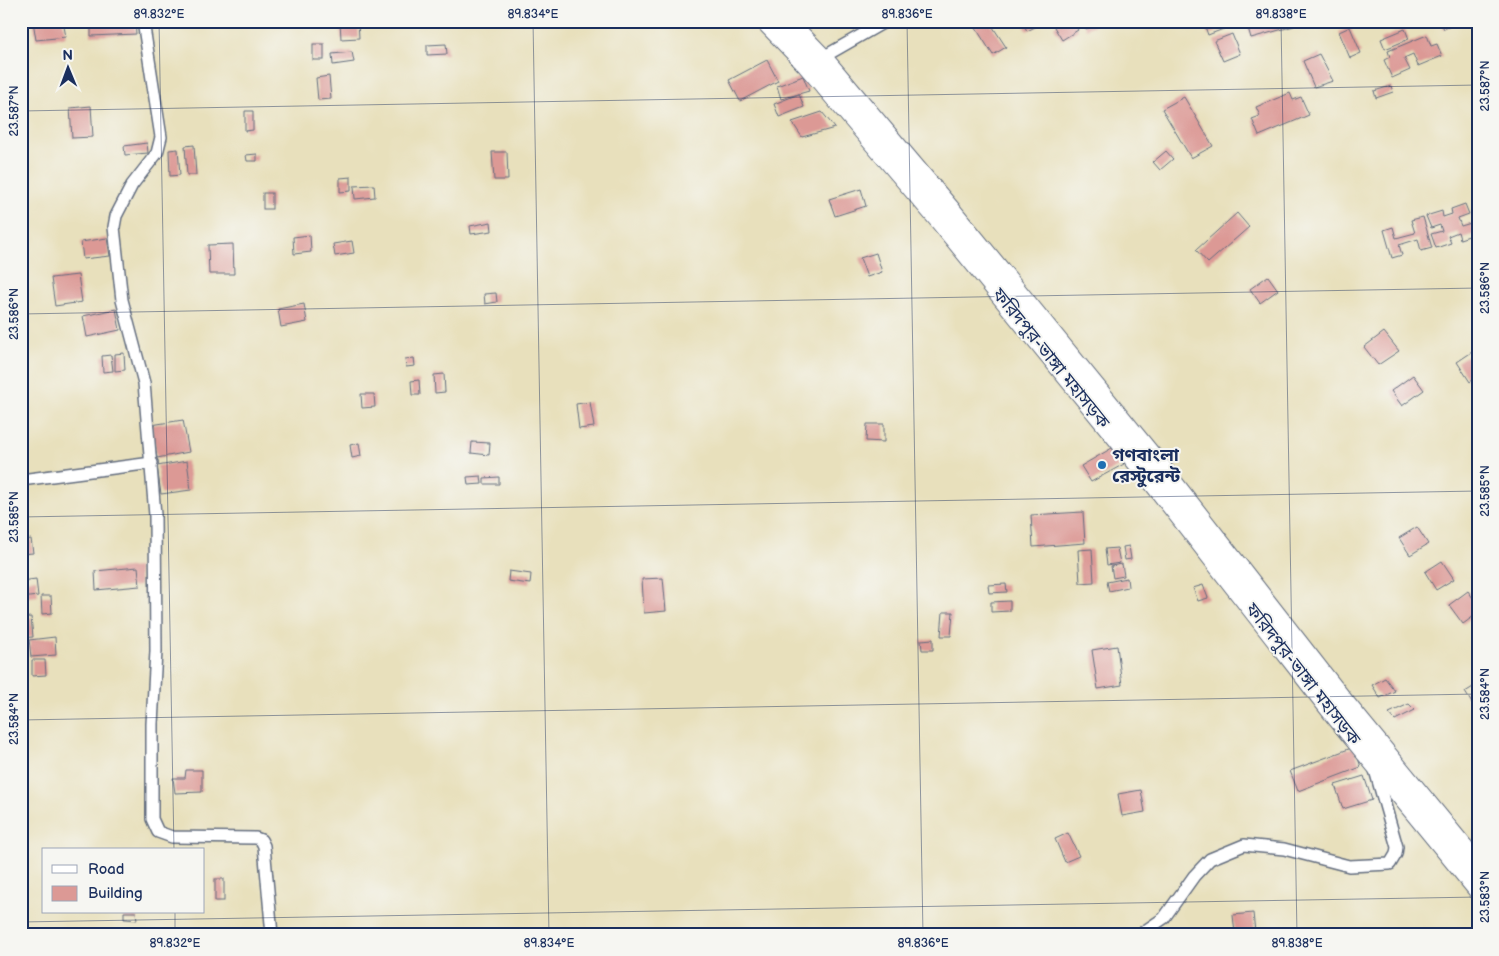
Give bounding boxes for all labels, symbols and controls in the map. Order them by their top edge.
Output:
text: 89.832°E [134,7,184,22]
text: 89.834°E [508,7,559,22]
text: 89.836°E [881,7,933,22]
text: 89.838°E [1255,7,1307,22]
north arrow [42,42,92,92]
text: N [62,47,73,64]
text: 23.587°N [1478,61,1493,111]
text: 23.587°N [7,86,22,136]
text: 23.586°N [1478,262,1493,314]
street label: ফরিদপুর-ভাঙ্গা মহাসড়ক [987,283,1114,433]
text: 23.586°N [7,288,22,340]
place label: গণবাংলা রেস্টুরেন্ট [1112,445,1181,488]
marker: গণবাংলা রেস্টুরেন্ট [1096,459,1108,471]
text: 23.585°N [1478,465,1493,517]
text: 23.585°N [7,491,22,543]
street label: ফরিদপুর-ভাঙ্গা মহাসড়ক [1240,598,1365,750]
text: 23.584°N [1478,668,1493,720]
text: 23.584°N [7,693,22,745]
legend [42,848,205,914]
text: Road [88,860,124,879]
text: 23.583°N [1478,871,1493,923]
text: Building [88,884,143,903]
text: 89.832°E [150,936,200,951]
text: 89.834°E [524,936,575,951]
text: 89.836°E [897,936,949,951]
text: 89.838°E [1271,936,1323,951]

